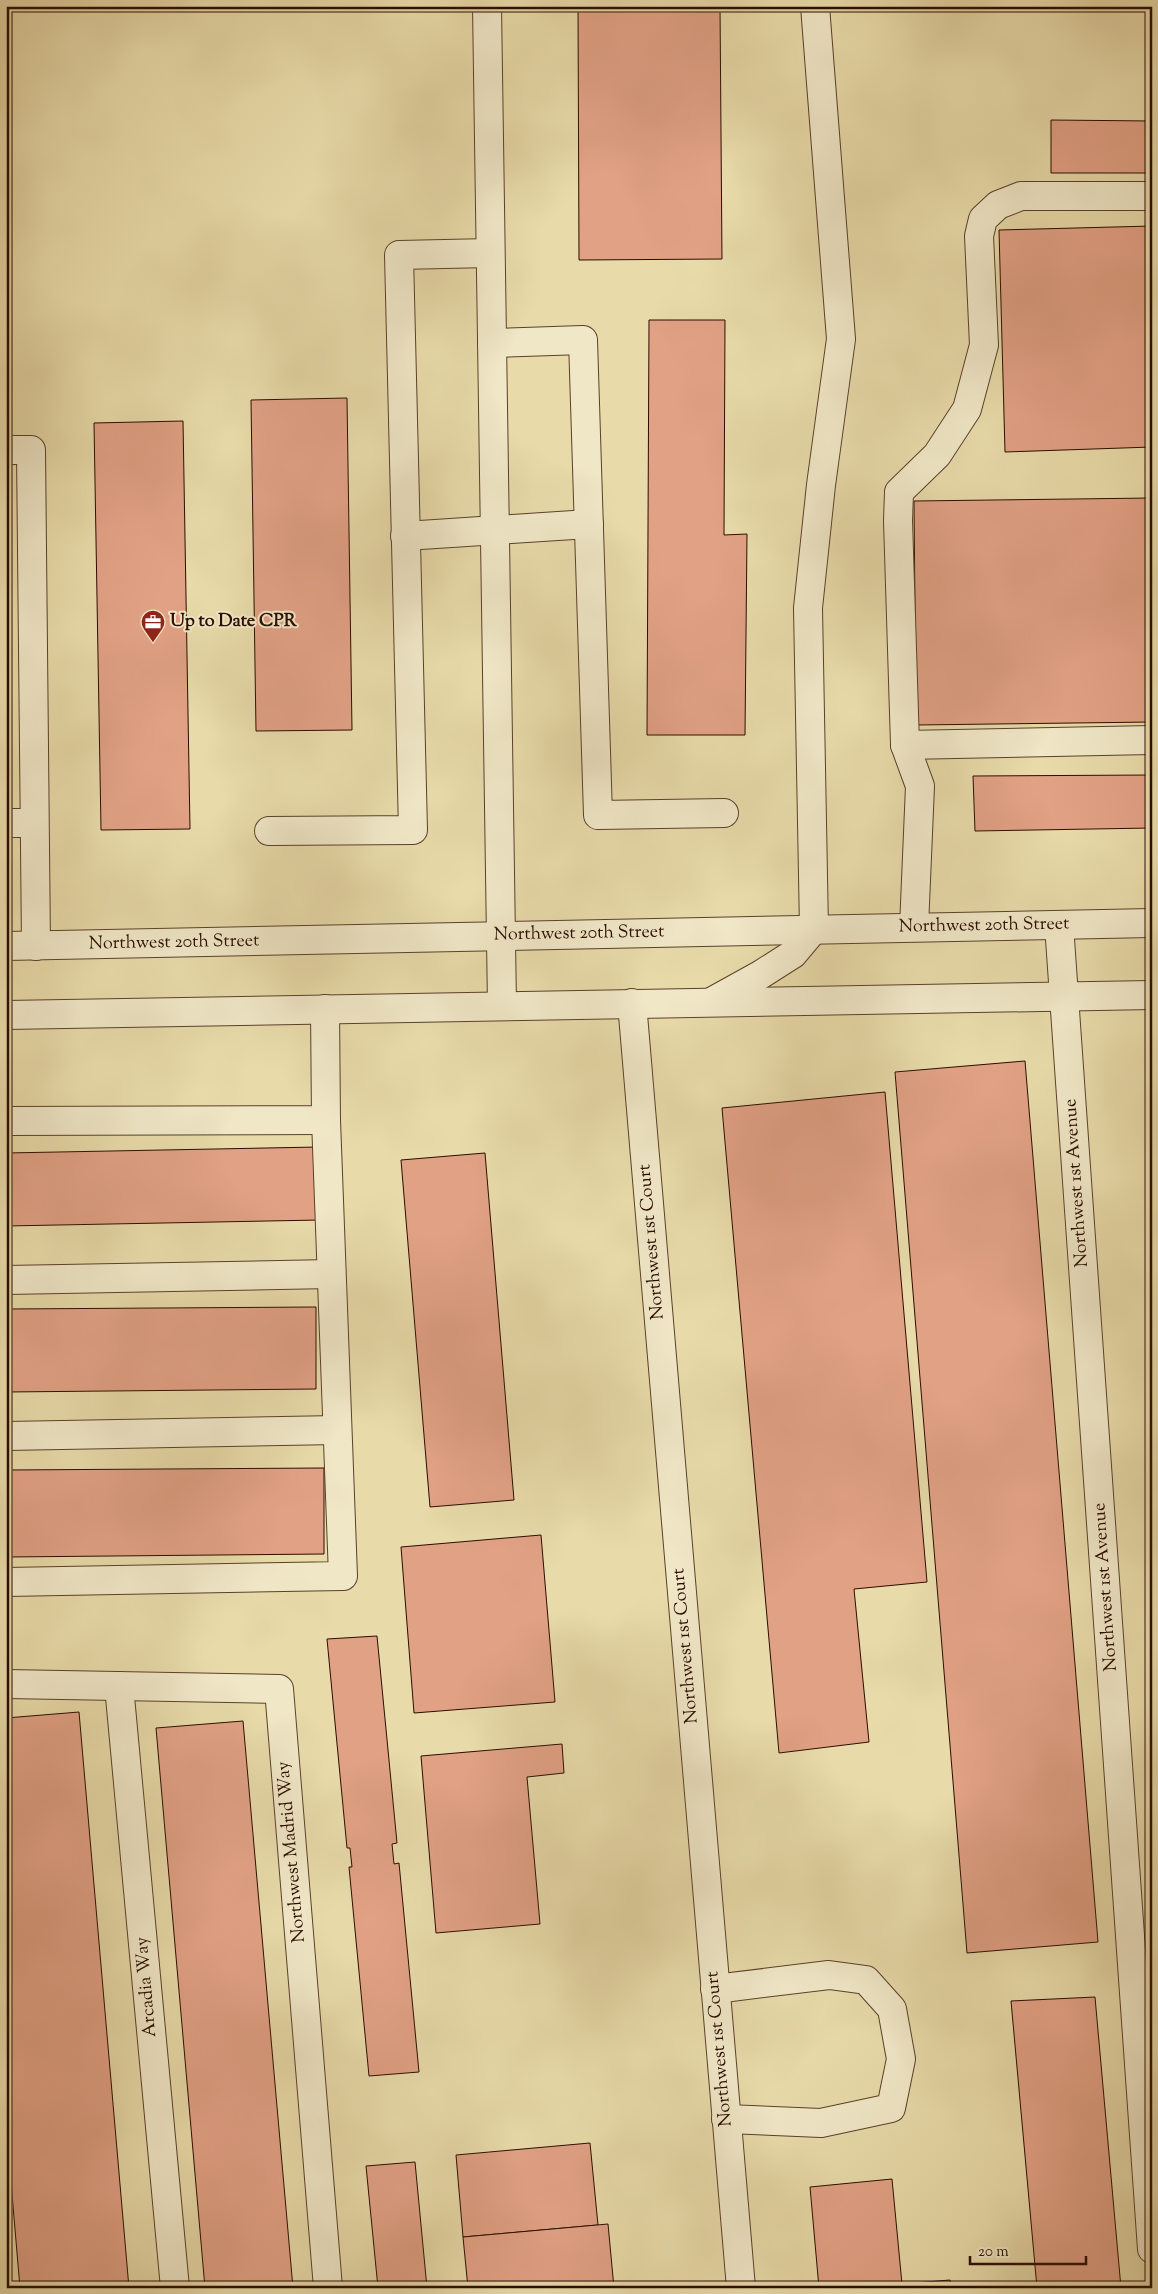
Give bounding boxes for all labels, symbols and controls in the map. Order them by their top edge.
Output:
office icon: Up to Date CPR [140,609,166,643]
place label: Up to Date CPR [170,609,298,635]
street label: Northwest 20th Street [899,912,1069,940]
street label: Northwest 20th Street [494,920,664,948]
street label: Northwest 20th Street [89,929,259,957]
street label: Northwest 1st Avenue [1058,1098,1096,1268]
street label: Northwest 1st Court [632,1163,672,1321]
street label: Northwest 1st Avenue [1087,1502,1125,1672]
street label: Northwest 1st Court [666,1567,706,1725]
street label: Northwest Madrid Way [271,1760,313,1944]
street label: Arcadia Way [130,1936,164,2038]
street label: Northwest 1st Court [700,1970,740,2128]
scale bar [970,2234,1087,2266]
text: 20 m [978,2242,1009,2263]

